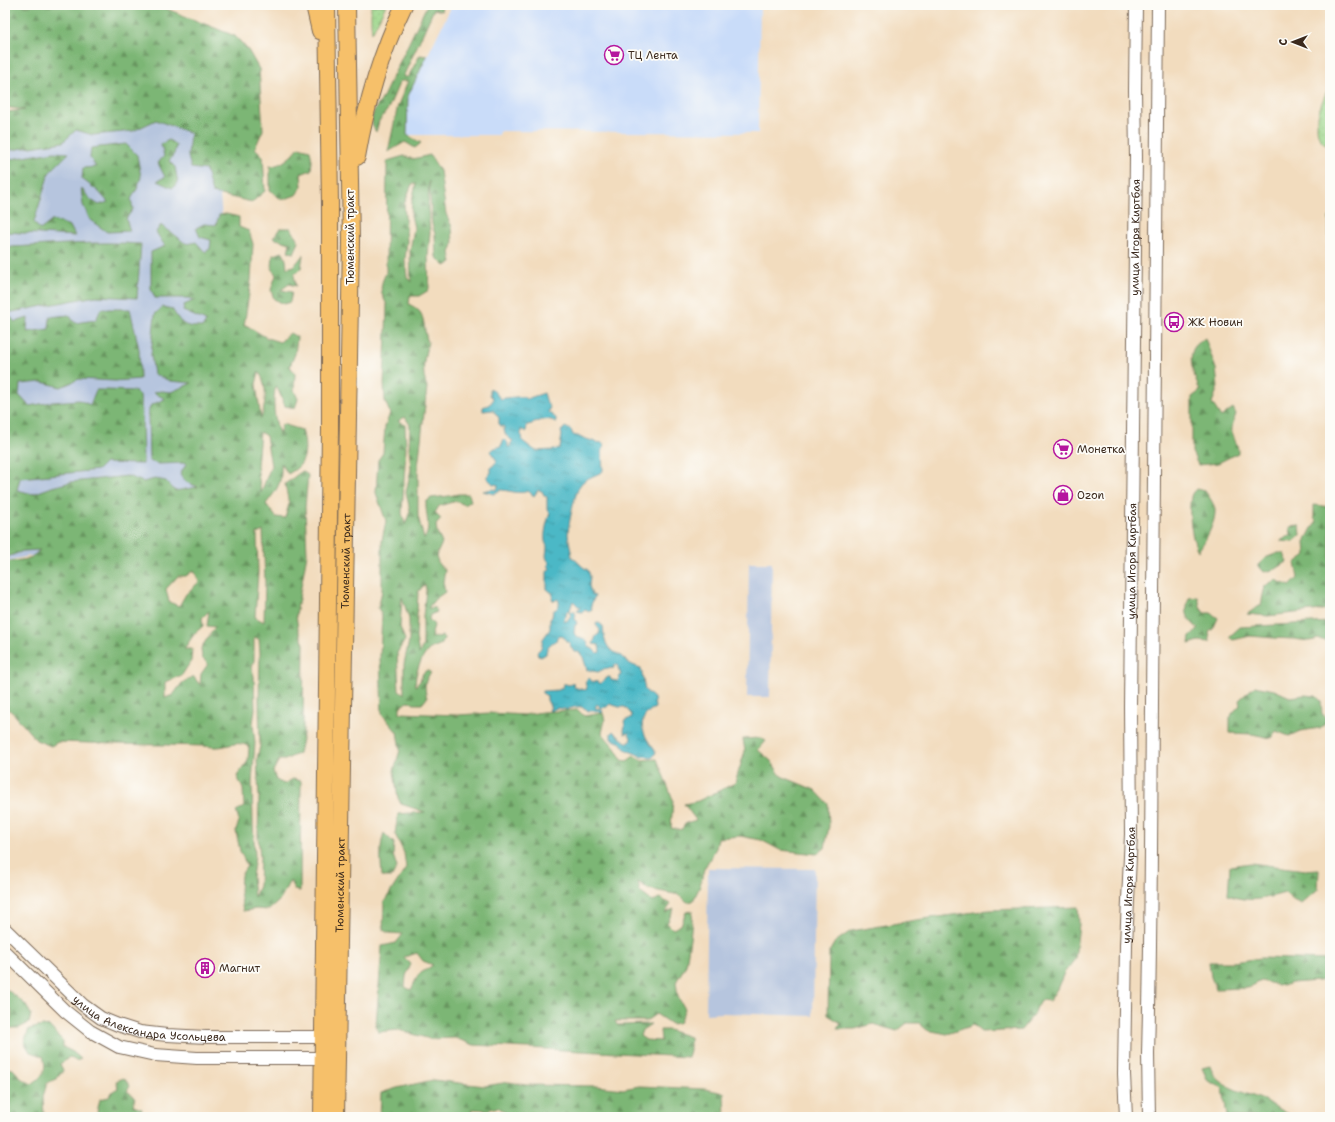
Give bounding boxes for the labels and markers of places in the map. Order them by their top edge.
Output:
supermarket icon: ТЦ Лента [603,44,625,66]
place label: ТЦ Лента [628,48,678,63]
bus stop icon: ЖК Новин [1163,311,1185,333]
place label: ЖК Новин [1188,315,1243,330]
supermarket icon: Монетка [1052,438,1074,460]
place label: Монетка [1077,442,1125,457]
shop icon: Ozon [1052,484,1074,506]
place label: Ozon [1077,488,1105,503]
building icon: Магнит [194,957,216,979]
place label: Магнит [219,961,260,976]

